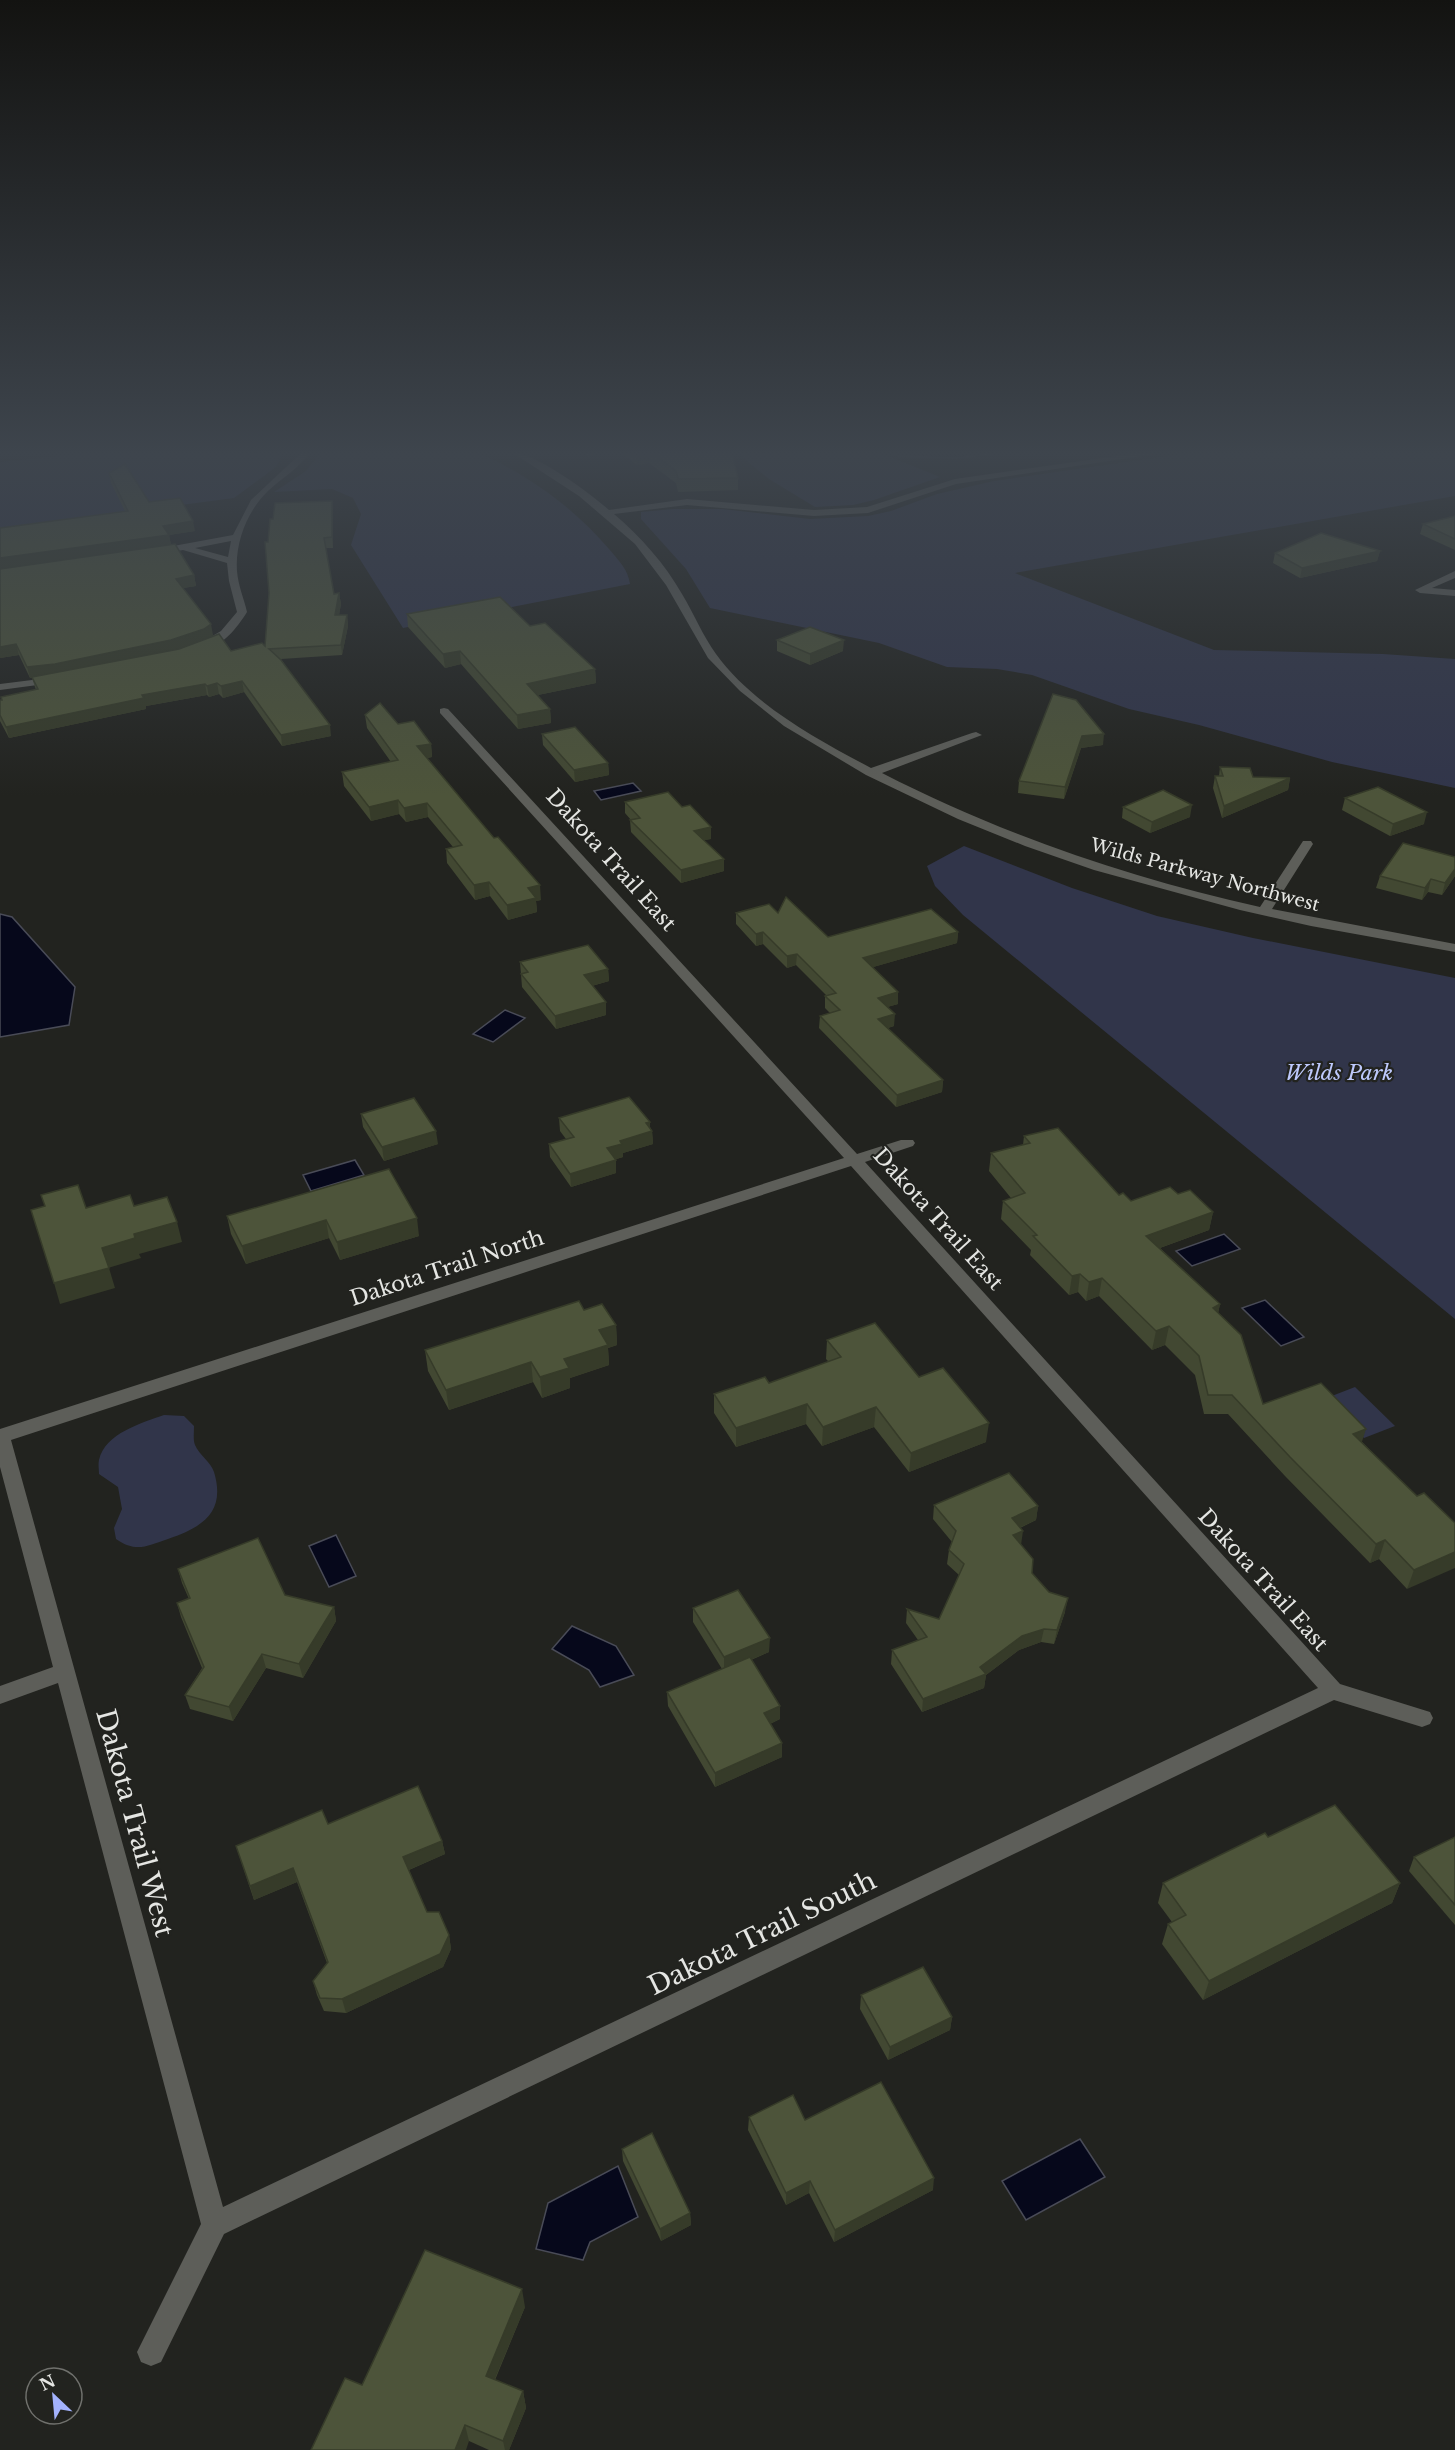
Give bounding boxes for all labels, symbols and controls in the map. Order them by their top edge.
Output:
street label: Dakota Trail East [540,784,682,936]
street label: Wilds Parkway Northwest [1087,834,1322,916]
park label: Wilds Park [1285,1060,1393,1086]
street label: Dakota Trail East [867,1143,1009,1295]
street label: Dakota Trail North [347,1224,547,1312]
street label: Dakota Trail East [1192,1504,1334,1656]
street label: Dakota Trail West [89,1706,181,1941]
street label: Dakota Trail South [643,1864,881,2002]
north arrow [24,2366,84,2426]
text: N [36,2370,59,2395]

